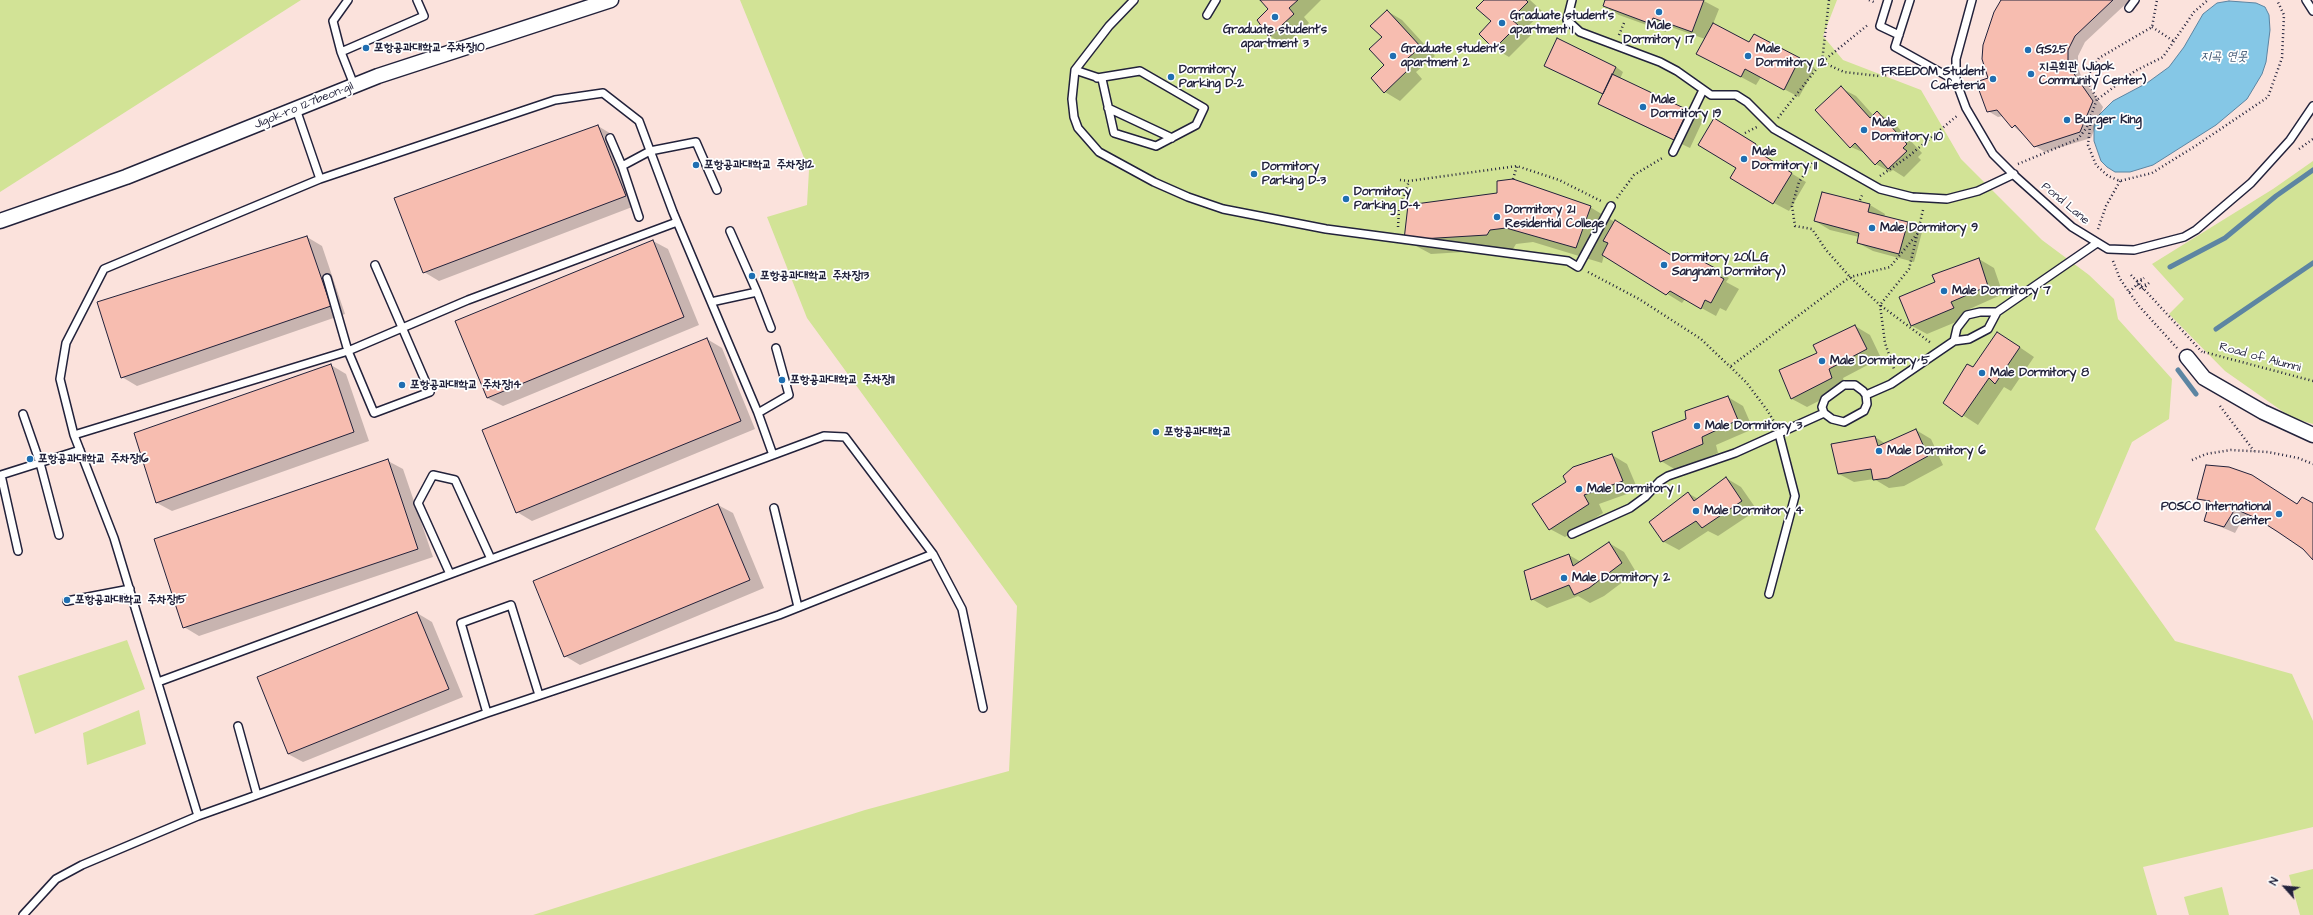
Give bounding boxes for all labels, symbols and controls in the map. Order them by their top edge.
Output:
marker: Male Dormitory 17 [1654,7,1664,17]
place label: Graduate student's apartment 1 [1510,9,1614,37]
marker: Graduate student's apartment 3 [1270,12,1280,22]
marker: Graduate student's apartment 1 [1497,18,1507,28]
place label: Male Dormitory 17 [1624,19,1694,47]
place label: Graduate student's apartment 3 [1223,23,1327,51]
place label: 포항공과대학교 주차장10 [374,41,484,55]
place label: Graduate student's apartment 2 [1401,42,1505,70]
place label: Male Dormitory 12 [1756,42,1826,70]
marker: 포항공과대학교 주차장10 [361,43,371,53]
place label: GS25 [2036,43,2067,57]
marker: GS25 [2023,45,2033,55]
water label: 지곡 연못 [2200,49,2248,65]
marker: Graduate student's apartment 2 [1388,51,1398,61]
marker: Male Dormitory 12 [1743,51,1753,61]
place label: 지곡회관 (Jigok Community Center) [2039,60,2146,88]
place label: Dormitory Parking D-2 [1179,63,1244,91]
place label: FREEDOM Student Cafeteria [1881,65,1985,93]
marker: 지곡회관 (Jigok Community Center) [2026,69,2036,79]
marker: Dormitory Parking D-2 [1166,72,1176,82]
marker: FREEDOM Student Cafeteria [1988,74,1998,84]
street label: Jigok-ro 127beon-gil [252,80,356,132]
place label: Male Dormitory 19 [1651,93,1721,121]
marker: Male Dormitory 19 [1638,102,1648,112]
place label: Burger King [2075,113,2142,127]
marker: Burger King [2062,115,2072,125]
place label: Male Dormitory 10 [1872,116,1943,144]
marker: Male Dormitory 10 [1859,125,1869,135]
place label: Male Dormitory 11 [1752,145,1817,173]
marker: Male Dormitory 11 [1739,154,1749,164]
place label: 포항공과대학교 주차장12 [704,158,814,172]
marker: 포항공과대학교 주차장12 [691,160,701,170]
place label: Dormitory Parking D-3 [1262,160,1326,188]
marker: Dormitory Parking D-3 [1249,169,1259,179]
street label: Pond Lane [2038,180,2092,228]
place label: Dormitory Parking D-4 [1354,185,1420,213]
marker: Dormitory Parking D-4 [1341,194,1351,204]
place label: Dormitory 21 Residential College [1505,203,1604,231]
marker: Dormitory 21 Residential College [1492,212,1502,222]
place label: Male Dormitory 9 [1880,221,1978,235]
marker: Male Dormitory 9 [1867,223,1877,233]
place label: Dormitory 20(LG Sangnam Dormitory) [1672,251,1786,279]
marker: Dormitory 20(LG Sangnam Dormitory) [1659,260,1669,270]
place label: 포항공과대학교 주차장13 [760,269,869,283]
marker: 포항공과대학교 주차장13 [747,271,757,281]
place label: Male Dormitory 7 [1952,284,2051,298]
marker: Male Dormitory 7 [1939,286,1949,296]
street label: Road of Alumni [2218,340,2302,376]
place label: Male Dormitory 5 [1830,354,1930,368]
marker: Male Dormitory 5 [1817,356,1827,366]
place label: Male Dormitory 8 [1990,366,2089,380]
marker: Male Dormitory 8 [1977,368,1987,378]
place label: 포항공과대학교 주차장11 [790,373,894,387]
marker: 포항공과대학교 주차장11 [777,375,787,385]
place label: 포항공과대학교 주차장14 [410,378,521,392]
marker: 포항공과대학교 주차장14 [397,380,407,390]
place label: Male Dormitory 3 [1705,419,1802,433]
marker: Male Dormitory 3 [1692,421,1702,431]
place label: 포항공과대학교 [1164,425,1232,439]
marker: 포항공과대학교 [1151,427,1161,437]
place label: Male Dormitory 6 [1887,444,1986,458]
marker: Male Dormitory 6 [1874,446,1884,456]
place label: 포항공과대학교 주차장16 [38,452,148,466]
marker: 포항공과대학교 주차장16 [25,454,35,464]
place label: Male Dormitory 1 [1587,482,1680,496]
marker: Male Dormitory 1 [1574,484,1584,494]
place label: POSCO International Center [2161,500,2271,528]
place label: Male Dormitory 4 [1704,504,1803,518]
marker: Male Dormitory 4 [1691,506,1701,516]
marker: POSCO International Center [2274,509,2284,519]
place label: Male Dormitory 2 [1572,571,1670,585]
marker: Male Dormitory 2 [1559,573,1569,583]
place label: 포항공과대학교 주차장15 [75,593,186,607]
marker: 포항공과대학교 주차장15 [62,595,72,605]
north arrow [2265,867,2305,907]
text: N [2266,875,2282,888]

